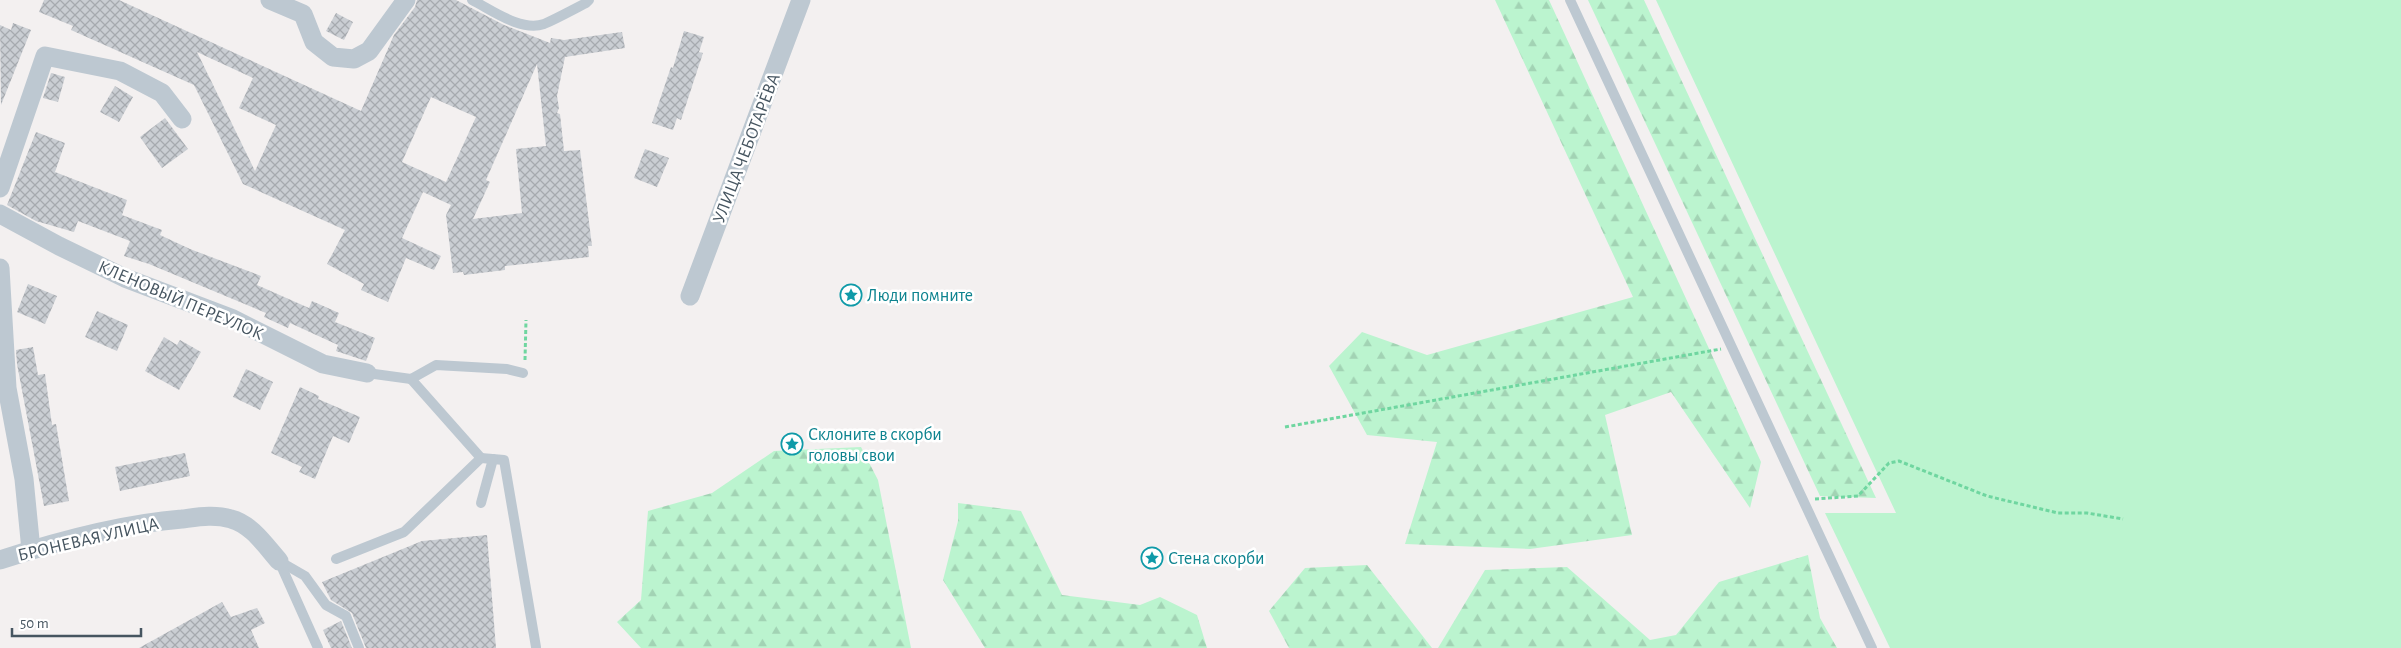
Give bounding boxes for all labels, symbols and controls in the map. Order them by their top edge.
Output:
street label: УЛИЦА ЧЕБОТАРЁВА [708,70,784,226]
street label: КЛЕНОВЫЙ ПЕРЕУЛОК [95,256,267,344]
place icon: Люди помните [839,283,863,307]
place label: Люди помните [867,287,973,305]
place label: Склоните в скорби головы свои [808,425,942,465]
place icon: Склоните в скорби головы свои [780,432,804,456]
street label: БРОНЕВАЯ УЛИЦА [16,515,161,565]
place icon: Стена скорби [1140,546,1164,570]
place label: Стена скорби [1168,549,1264,568]
scale bar [12,606,141,638]
text: 50 m [20,616,49,631]

